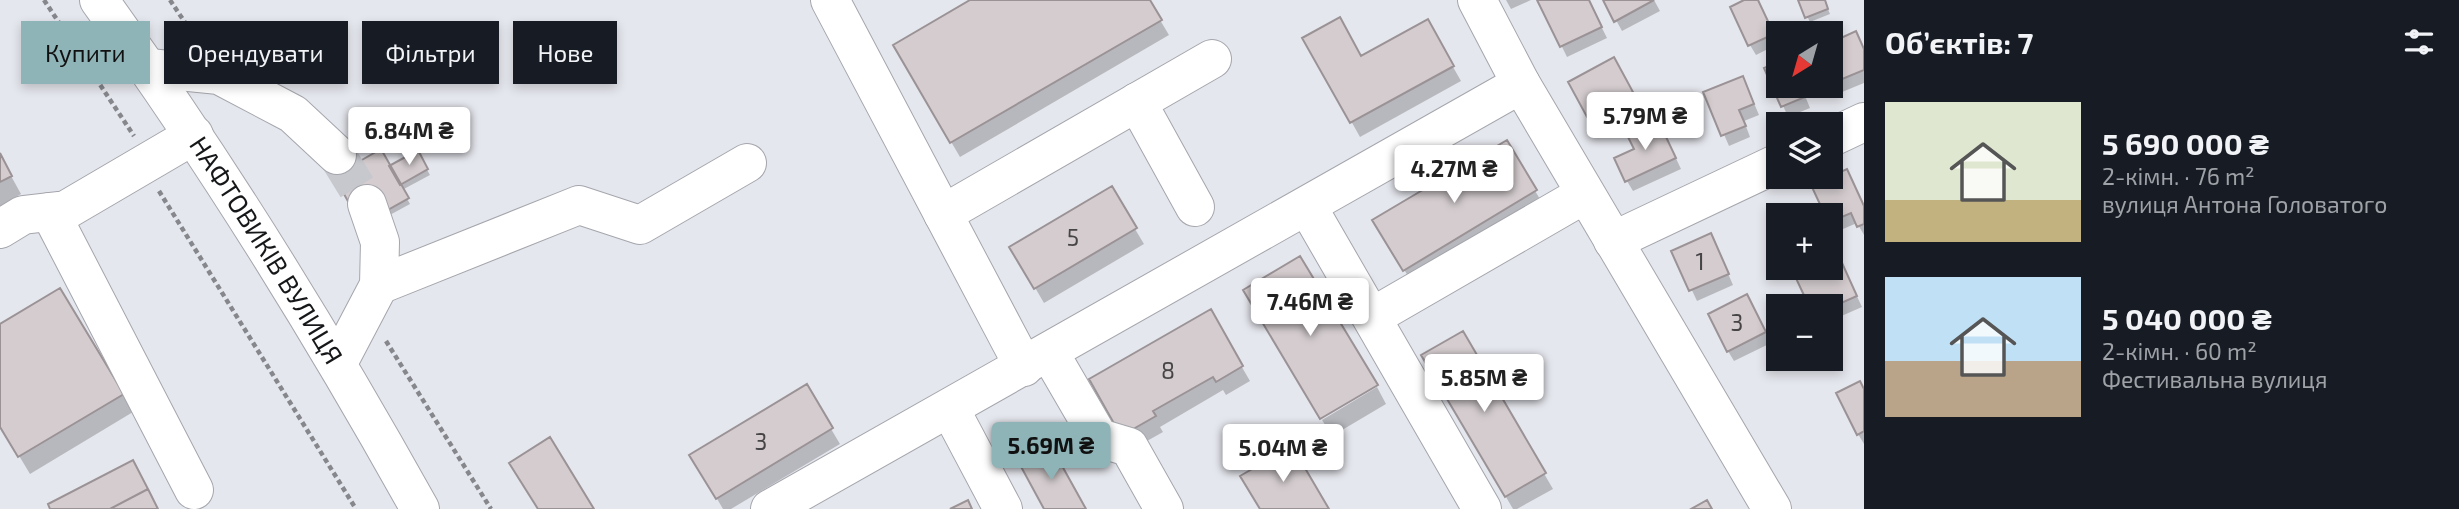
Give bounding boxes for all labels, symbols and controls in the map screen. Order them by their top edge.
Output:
chip: Купити [21,21,150,84]
chip: Орендувати [164,21,348,84]
chip: Фільтри [362,21,499,84]
chip: Нове [513,21,617,84]
north arrow [1766,21,1843,98]
map controls [1766,21,1843,371]
icon: filters [2400,23,2438,61]
text: Об’єктів: 7 [1885,24,2033,60]
pin: 5.79M ₴ [1580,92,1710,152]
text: 5.79M ₴ [1603,101,1687,129]
pin: 6.84M ₴ [344,108,474,167]
button: layers [1766,112,1843,189]
text: 6.84M ₴ [364,116,454,144]
text: 5 690 000 ₴ [2102,125,2269,161]
street label: НАФТОВИКІВ ВУЛИЦЯ [184,130,350,369]
icon: home [1941,130,2025,214]
pin: 4.27M ₴ [1389,146,1519,205]
text: 4.27M ₴ [1410,154,1498,182]
text: 2-кімн. · 76 m² [2102,162,2255,190]
text: вулиця Антона Головатого [2102,190,2387,218]
button: + [1766,203,1843,280]
house number: 5 [1067,223,1079,251]
house number: 1 [1695,247,1705,275]
pin: 7.46M ₴ [1245,278,1375,338]
text: 7.46M ₴ [1267,287,1353,315]
button: − [1766,294,1843,371]
text: 5 040 000 ₴ [2102,300,2272,336]
icon: home [1941,305,2025,389]
house number: 3 [1731,308,1743,336]
text: 2-кімн. · 60 m² [2102,337,2257,365]
pin: 5.85M ₴ [1419,354,1549,414]
house number: 8 [1161,356,1175,384]
text: 5.85M ₴ [1441,363,1527,391]
text: Фестивальна вулиця [2102,365,2328,393]
pin: 5.69M ₴ [986,422,1116,482]
pin: 5.04M ₴ [1218,424,1348,484]
house number: 3 [755,427,767,455]
text: 5.69M ₴ [1008,431,1094,459]
text: 5.04M ₴ [1239,433,1327,461]

